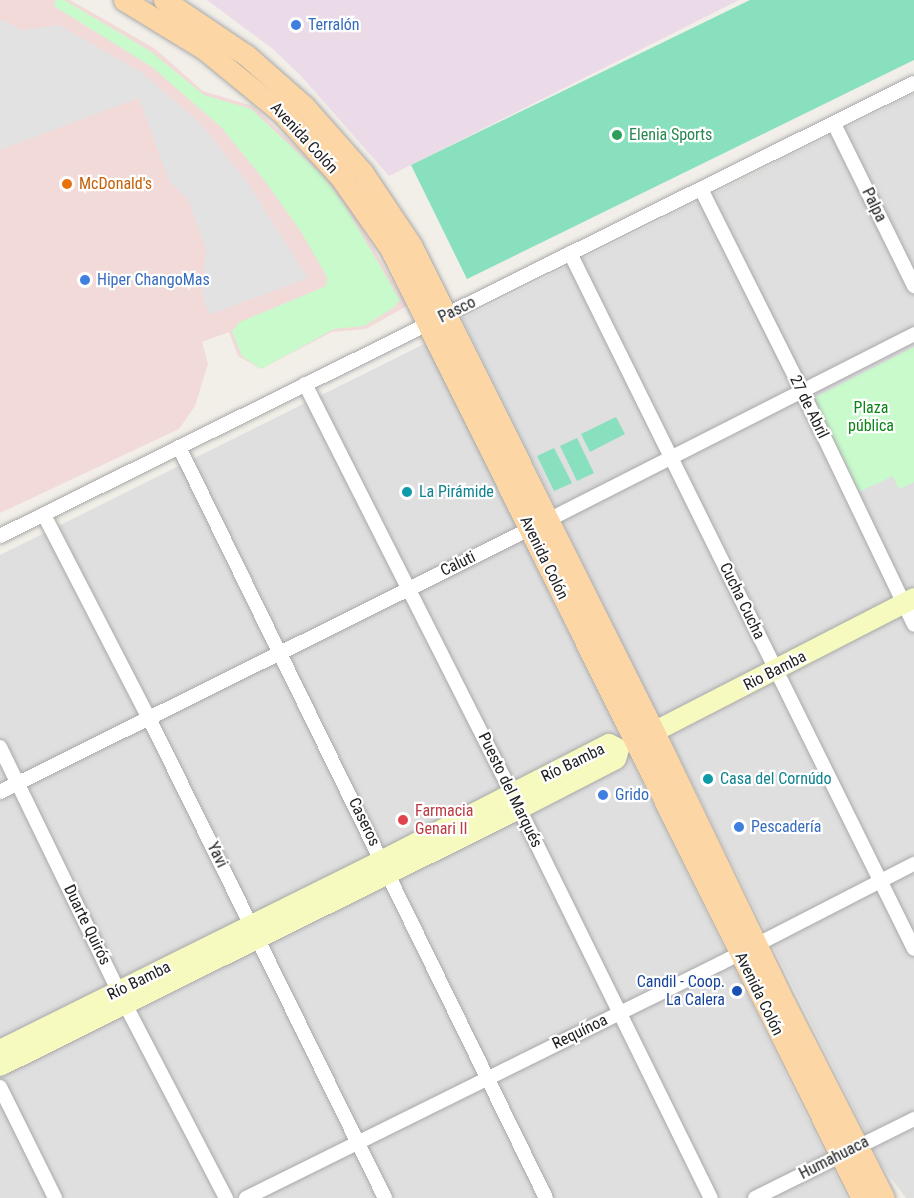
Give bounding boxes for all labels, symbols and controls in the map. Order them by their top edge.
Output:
place label: Terralón [308,15,360,35]
marker: Terralón [289,18,303,32]
street label: Avenida Colón [266,98,342,178]
place label: Elenia Sports [629,125,712,145]
marker: Elenia Sports [610,128,624,142]
place label: McDonald's [79,174,152,194]
marker: McDonald's [60,177,74,191]
street label: Palpa [858,185,890,225]
place label: Hiper ChangoMas [97,270,210,290]
marker: Hiper ChangoMas [78,273,92,287]
street label: Pasco [435,293,479,327]
street label: 27 de Abril [785,372,833,442]
park label: Plaza pública [848,398,894,436]
place label: La Pirámide [419,482,494,502]
marker: La Pirámide [400,485,414,499]
street label: Avenida Colón [516,513,572,603]
street label: Caluti [437,547,479,581]
street label: Cucha Cucha [715,560,769,642]
street label: Rio Bamba [740,647,810,695]
street label: Puesto del Marqués [474,729,546,851]
street label: Río Bamba [538,739,608,787]
place label: Casa del Cornúdo [720,769,832,789]
marker: Casa del Cornúdo [701,772,715,786]
place label: Grido [615,785,649,805]
marker: Grido [596,788,610,802]
street label: Caseros [344,795,384,849]
place label: Farmacia Genari II [415,801,473,839]
marker: Farmacia Genari II [396,813,410,827]
place label: Pescadería [751,817,821,837]
marker: Pescadería [732,820,746,834]
street label: Yavi [203,839,231,871]
street label: Duarte Quirós [59,882,115,968]
street label: Avenida Colón [731,949,787,1039]
street label: Río Bamba [104,957,174,1005]
place label: Candil - Coop. La Calera [637,972,725,1010]
marker: Candil - Coop. La Calera [730,984,744,998]
street label: Requínoa [549,1010,611,1054]
street label: Humahuaca [796,1132,872,1184]

